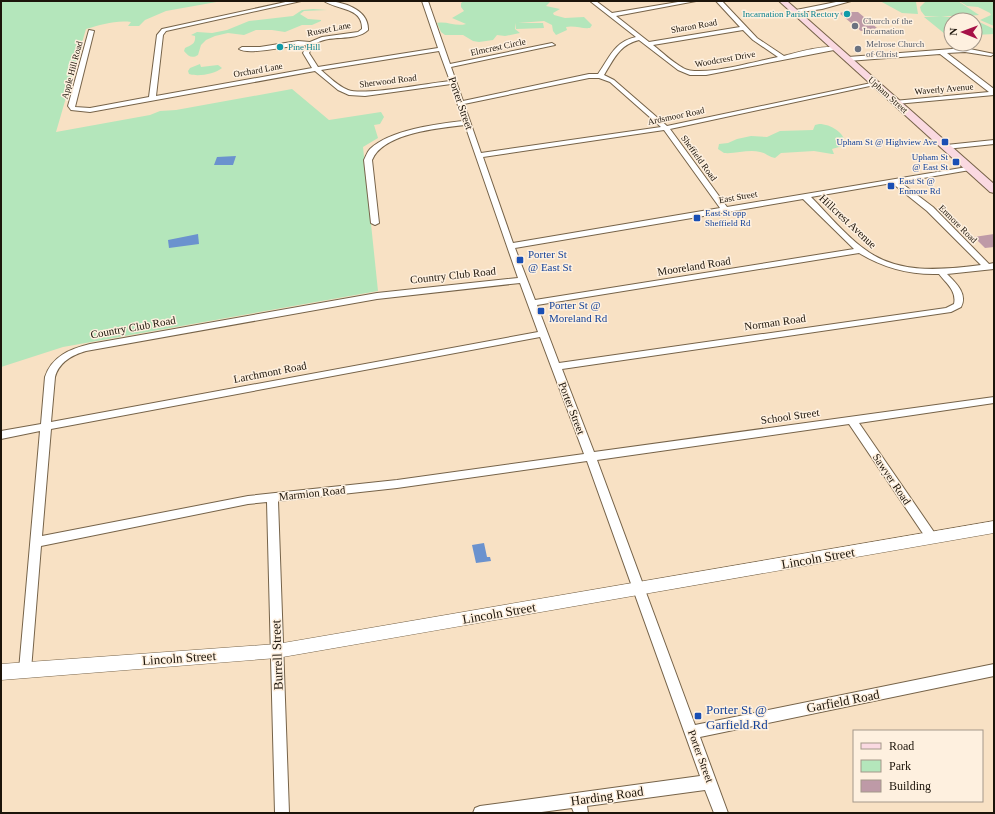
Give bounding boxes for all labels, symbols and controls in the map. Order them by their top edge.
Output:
place label: Incarnation Parish Rectory [743,9,840,19]
marker: Incarnation Parish Rectory [842,9,852,19]
north arrow [943,12,983,52]
place label: Church of the Incarnation [863,16,913,36]
street label: Sharon Road [670,17,718,35]
street label: Russet Lane [306,20,352,38]
marker: Church of the Incarnation [850,21,860,31]
text: N [947,28,959,36]
street label: Elmcrest Circle [469,36,527,58]
street label: Apple Hill Road [59,39,85,100]
place label: Melrose Church of Christ [866,39,925,59]
marker: Pine Hill [275,42,285,52]
place label: Pine Hill [288,42,321,52]
marker: Melrose Church of Christ [853,44,863,54]
street label: Woodcrest Drive [694,49,756,69]
street label: Orchard Lane [233,61,283,79]
street label: Sherwood Road [359,72,418,89]
street label: Porter Street [446,75,476,131]
street label: Upham Street [866,75,910,116]
street label: Waverly Avenue [914,81,974,97]
street label: Ardsmoor Road [647,105,706,127]
street label: Sheffield Road [679,133,719,183]
place label: Upham St @ Highview Ave [836,137,937,147]
marker: Upham St @ Highview Ave [940,137,950,147]
place label: Upham St @ East St [912,152,948,172]
marker: Upham St @ East St [951,157,961,167]
place label: East St @ Enmore Rd [899,176,941,196]
marker: East St @ Enmore Rd [886,181,896,191]
street label: East Street [718,189,758,205]
street label: Hillcrest Avenue [817,192,879,250]
street label: Enmore Road [937,203,979,245]
place label: East St opp Sheffield Rd [705,208,751,228]
marker: East St opp Sheffield Rd [692,213,702,223]
place label: Porter St @ East St [528,248,572,273]
street label: Mooreland Road [656,254,732,278]
marker: Porter St @ East St [515,255,525,265]
street label: Country Club Road [410,264,497,285]
place label: Porter St @ Moreland Rd [549,299,608,324]
marker: Porter St @ Moreland Rd [536,306,546,316]
street label: Norman Road [743,312,807,332]
street label: Country Club Road [90,314,177,340]
street label: Larchmont Road [232,359,308,385]
street label: Porter Street [556,380,588,436]
street label: School Street [760,406,820,426]
street label: Sawyer Road [871,451,914,507]
street label: Marmion Road [278,483,346,502]
street label: Lincoln Street [780,544,856,572]
street label: Lincoln Street [461,599,537,627]
street label: Burrell Street [268,619,286,690]
street label: Lincoln Street [142,648,217,668]
street label: Garfield Road [805,686,881,715]
place label: Porter St @ Garfield Rd [706,702,768,732]
marker: Porter St @ Garfield Rd [693,711,703,721]
street label: Porter Street [686,728,716,784]
legend [853,730,983,802]
text: Road [889,739,914,753]
text: Park [889,759,911,773]
text: Building [889,779,931,793]
street label: Harding Road [570,783,645,809]

